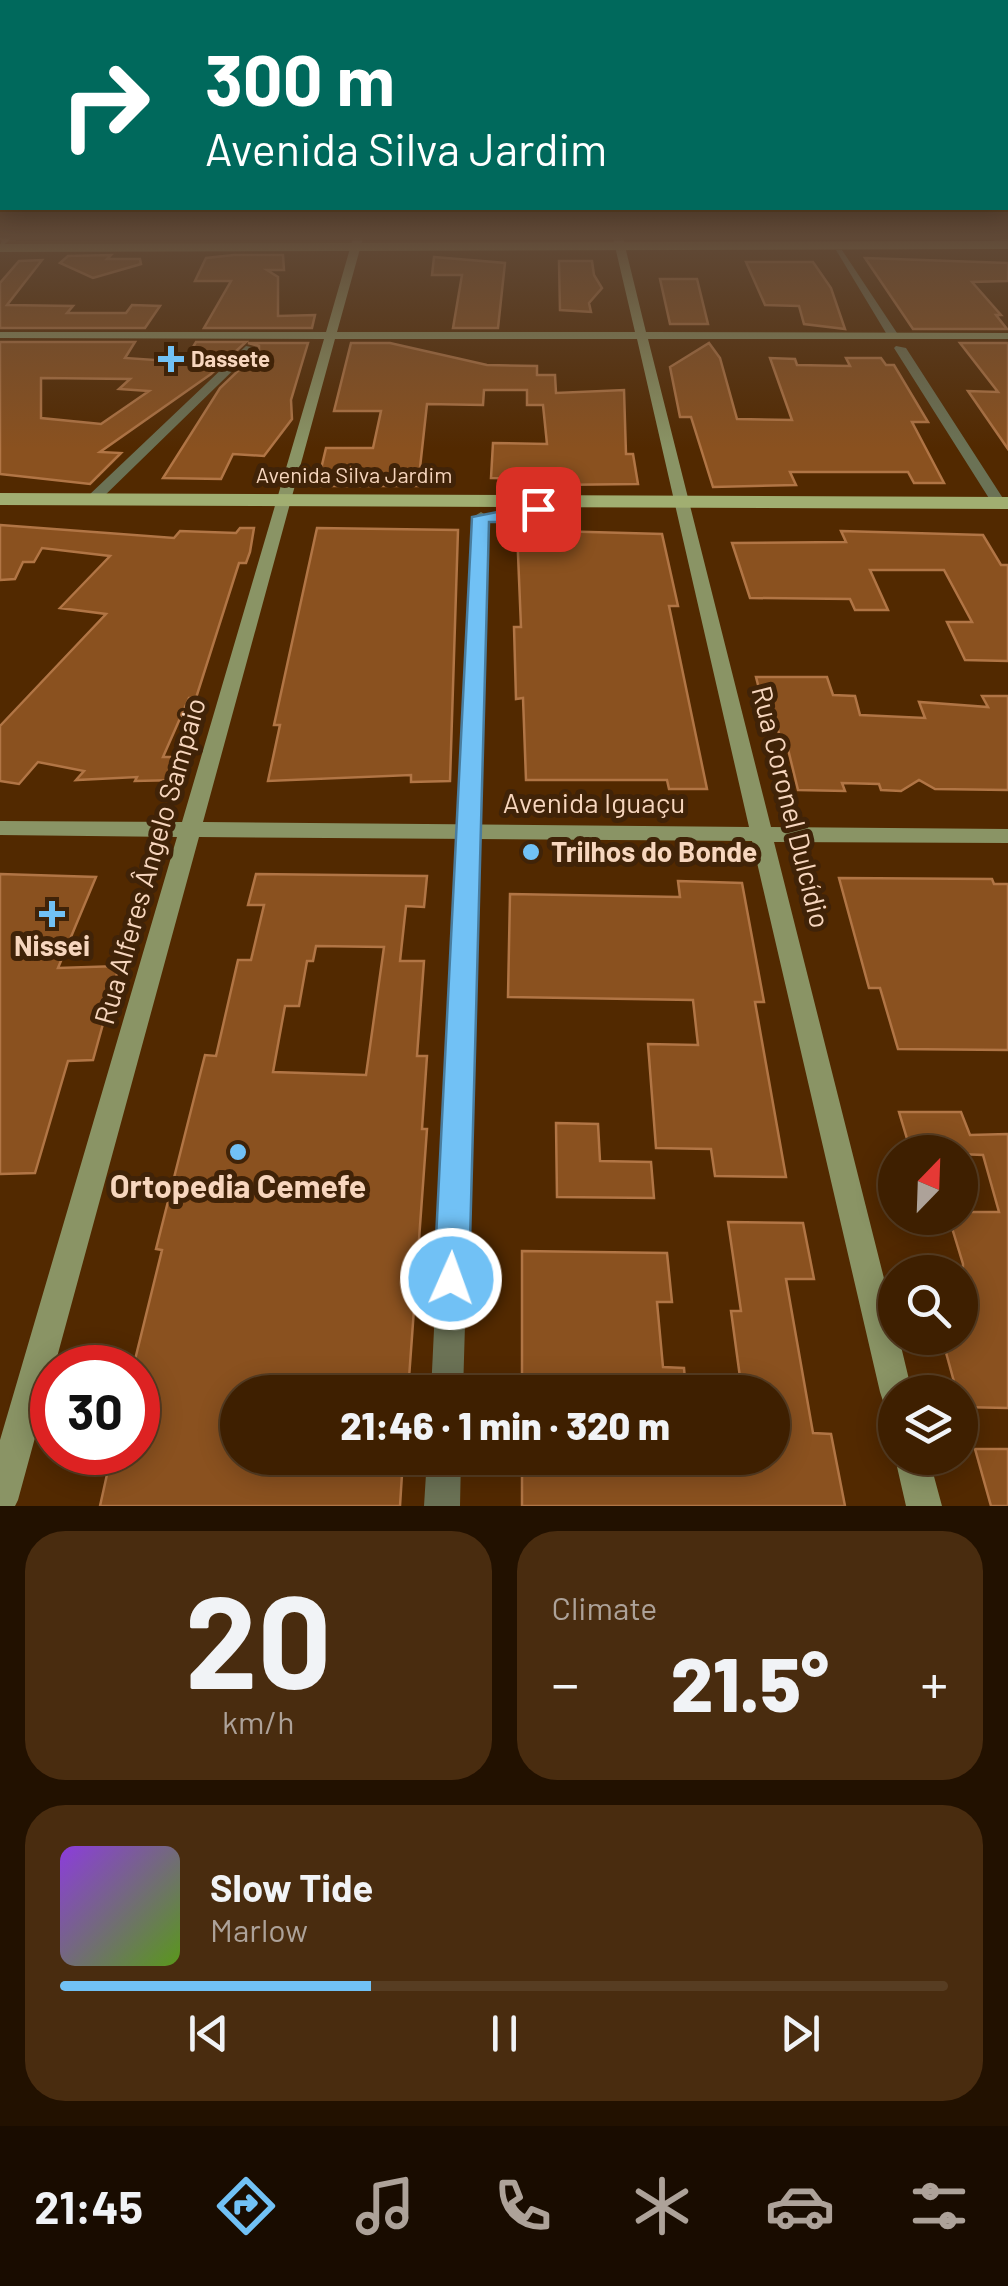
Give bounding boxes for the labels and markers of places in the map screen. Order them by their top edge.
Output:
place label: Dassete [191,345,270,371]
marker: Dassete [160,348,182,370]
pin [496,467,581,552]
place label: Trilhos do Bonde [551,834,757,868]
marker: Trilhos do Bonde [520,841,542,863]
marker: Nissei [41,903,63,925]
place label: Nissei [14,928,90,962]
marker: Ortopedia Cemefe [227,1141,249,1163]
place label: Ortopedia Cemefe [110,1166,366,1204]

